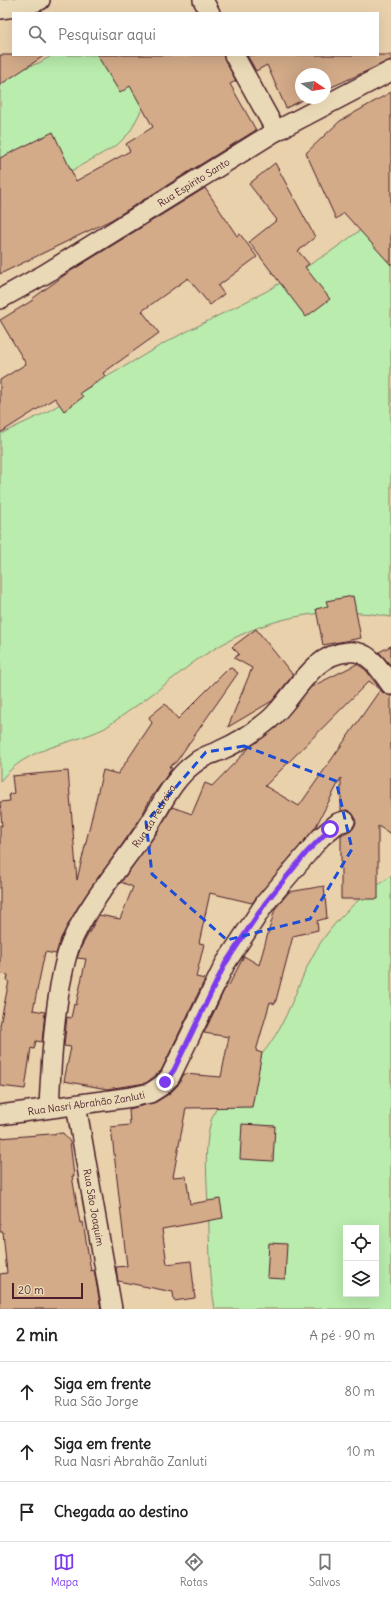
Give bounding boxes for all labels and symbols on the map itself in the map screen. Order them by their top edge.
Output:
north arrow [295,68,331,104]
street label: Rua Espírito Santo [155,155,232,210]
street label: Rua da Pedreira [129,782,179,850]
route start [321,820,339,838]
route end [156,1073,174,1091]
street label: Rua Nasri Abrahão Zanluti [27,1088,146,1118]
street label: Rua São Joaquim [80,1168,107,1247]
scale bar [12,1281,83,1300]

